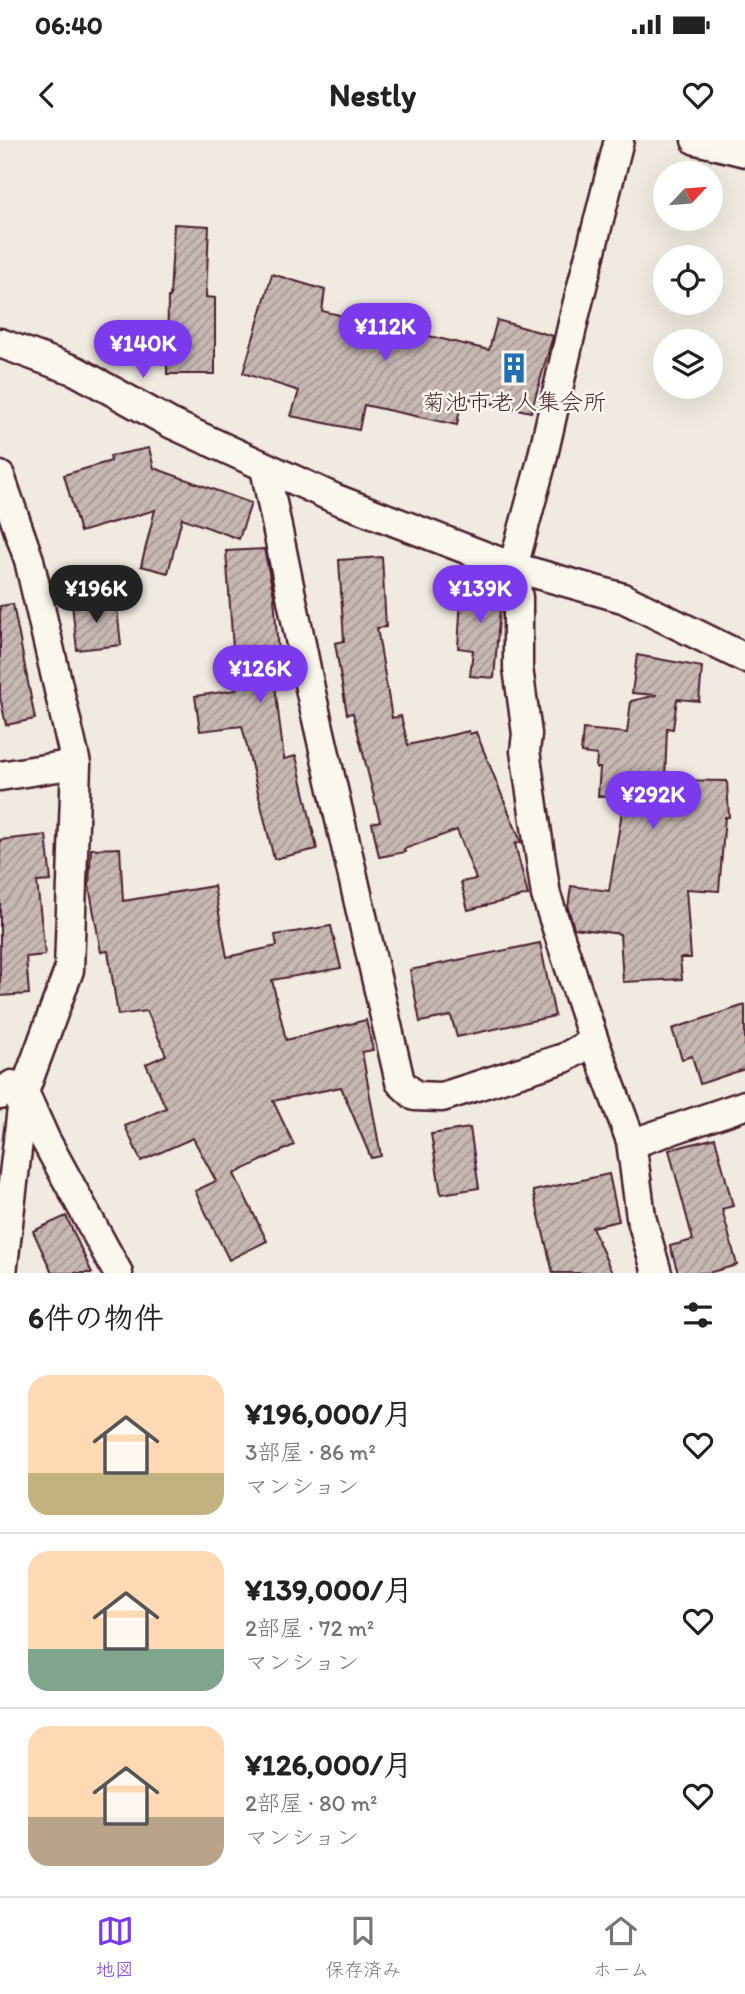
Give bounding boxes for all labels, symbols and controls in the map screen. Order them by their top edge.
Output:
text: 06:40 [35,9,103,41]
icon: back [28,76,66,114]
text: Nestly [329,76,416,114]
icon: heart [679,76,717,114]
north arrow [653,161,723,231]
map controls [653,161,723,399]
button: locate [653,245,723,315]
pin: ¥112K [336,304,434,363]
text: ¥112K [354,312,416,340]
pin: ¥140K [94,320,192,380]
text: ¥140K [110,329,176,357]
button: layers [653,329,723,399]
building icon: 菊池市老人集会所 [497,351,531,385]
place label: 菊池市老人集会所 [422,388,606,416]
pin: ¥196K [47,566,145,625]
pin: ¥139K [431,566,529,625]
text: ¥196K [65,574,127,602]
text: ¥139K [449,574,511,602]
pin: ¥126K [211,645,309,705]
text: ¥126K [229,654,291,682]
pin: ¥292K [604,772,702,831]
text: ¥292K [621,780,685,808]
icon: filters [679,1296,717,1334]
text: 6件の物件 [28,1299,164,1336]
text: ¥196,000/月 [245,1395,412,1432]
icon: home [84,1403,168,1487]
icon: heart [679,1426,717,1464]
text: 3部屋 · 86 m² [245,1438,376,1466]
text: マンション [245,1472,359,1500]
text: ¥139,000/月 [245,1571,413,1608]
icon: home [84,1579,168,1663]
icon: heart [679,1602,717,1640]
text: 2部屋 · 72 m² [245,1614,374,1642]
text: マンション [245,1648,359,1676]
text: ¥126,000/月 [245,1746,413,1783]
icon: home [84,1754,168,1838]
icon: heart [679,1777,717,1815]
text: 2部屋 · 80 m² [245,1789,377,1817]
text: マンション [245,1823,359,1851]
tab: 地図 [96,1912,134,1981]
tab: 保存済み [325,1912,401,1981]
tab: ホーム [593,1912,649,1981]

